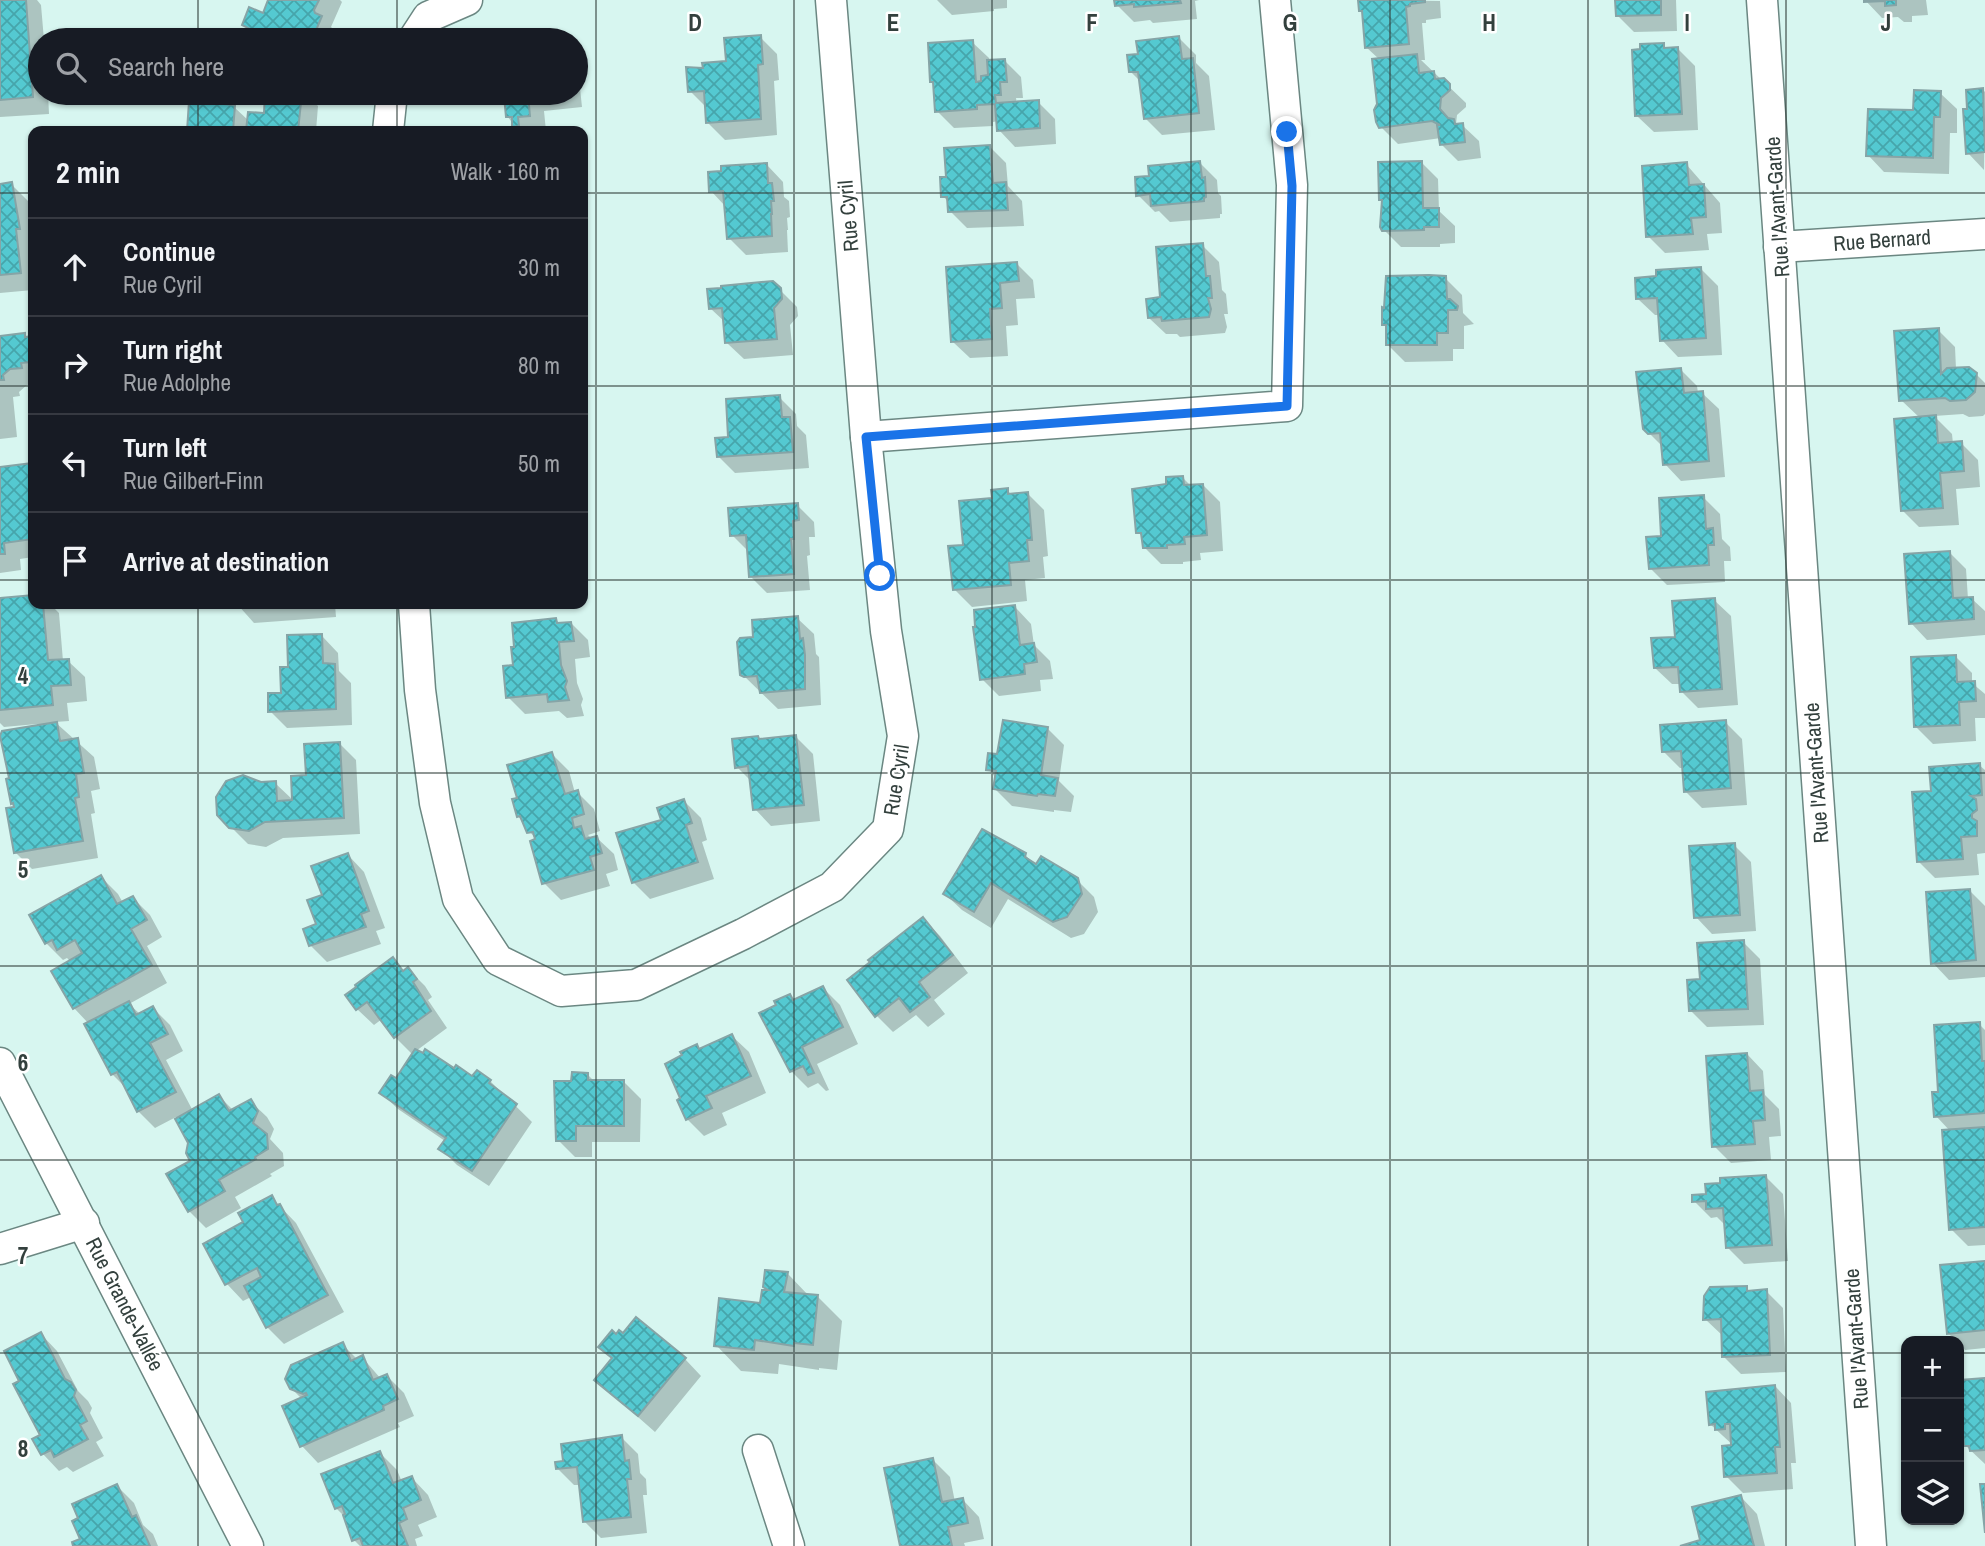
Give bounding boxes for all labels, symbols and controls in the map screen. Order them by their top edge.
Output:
text: D [688,7,702,38]
text: E [887,7,899,38]
text: F [1086,7,1098,38]
text: G [1283,7,1297,38]
text: H [1482,7,1496,38]
text: I [1684,7,1690,38]
text: J [1881,7,1891,38]
search box [28,28,588,105]
icon: search [52,48,90,86]
text: Search here [108,49,224,84]
route end [1271,116,1302,147]
street label: Rue l'Avant-Garde [1758,136,1796,278]
text: 2 min [56,152,120,192]
text: Walk · 160 m [451,156,560,187]
street label: Rue Cyril [830,179,866,253]
street label: Rue Bernard [1832,222,1932,258]
text: Continue [123,234,215,269]
icon: ahead [56,248,94,286]
text: 30 m [518,252,560,283]
text: Rue Cyril [123,269,202,300]
text: Turn right [123,332,222,367]
icon: right [56,346,94,384]
text: 80 m [518,350,560,381]
text: Rue Adolphe [123,367,231,398]
text: Turn left [123,430,207,465]
icon: left [56,444,94,482]
text: 50 m [518,448,560,479]
text: Rue Gilbert-Finn [123,465,263,496]
icon: arrive [56,542,94,580]
text: Arrive at destination [123,544,329,579]
route start [864,560,895,591]
text: 4 [18,660,29,691]
street label: Rue l'Avant-Garde [1797,702,1835,844]
street label: Rue Cyril [876,742,916,818]
text: 5 [18,854,28,885]
text: 6 [18,1047,28,1078]
street label: Rue Grande-Vallée [79,1232,171,1376]
text: 7 [18,1240,28,1271]
street label: Rue l'Avant-Garde [1837,1268,1875,1410]
map controls [1901,1336,1964,1525]
button: + [1901,1336,1964,1399]
button: − [1901,1399,1964,1462]
text: 8 [18,1433,28,1464]
button: layers [1901,1462,1964,1525]

